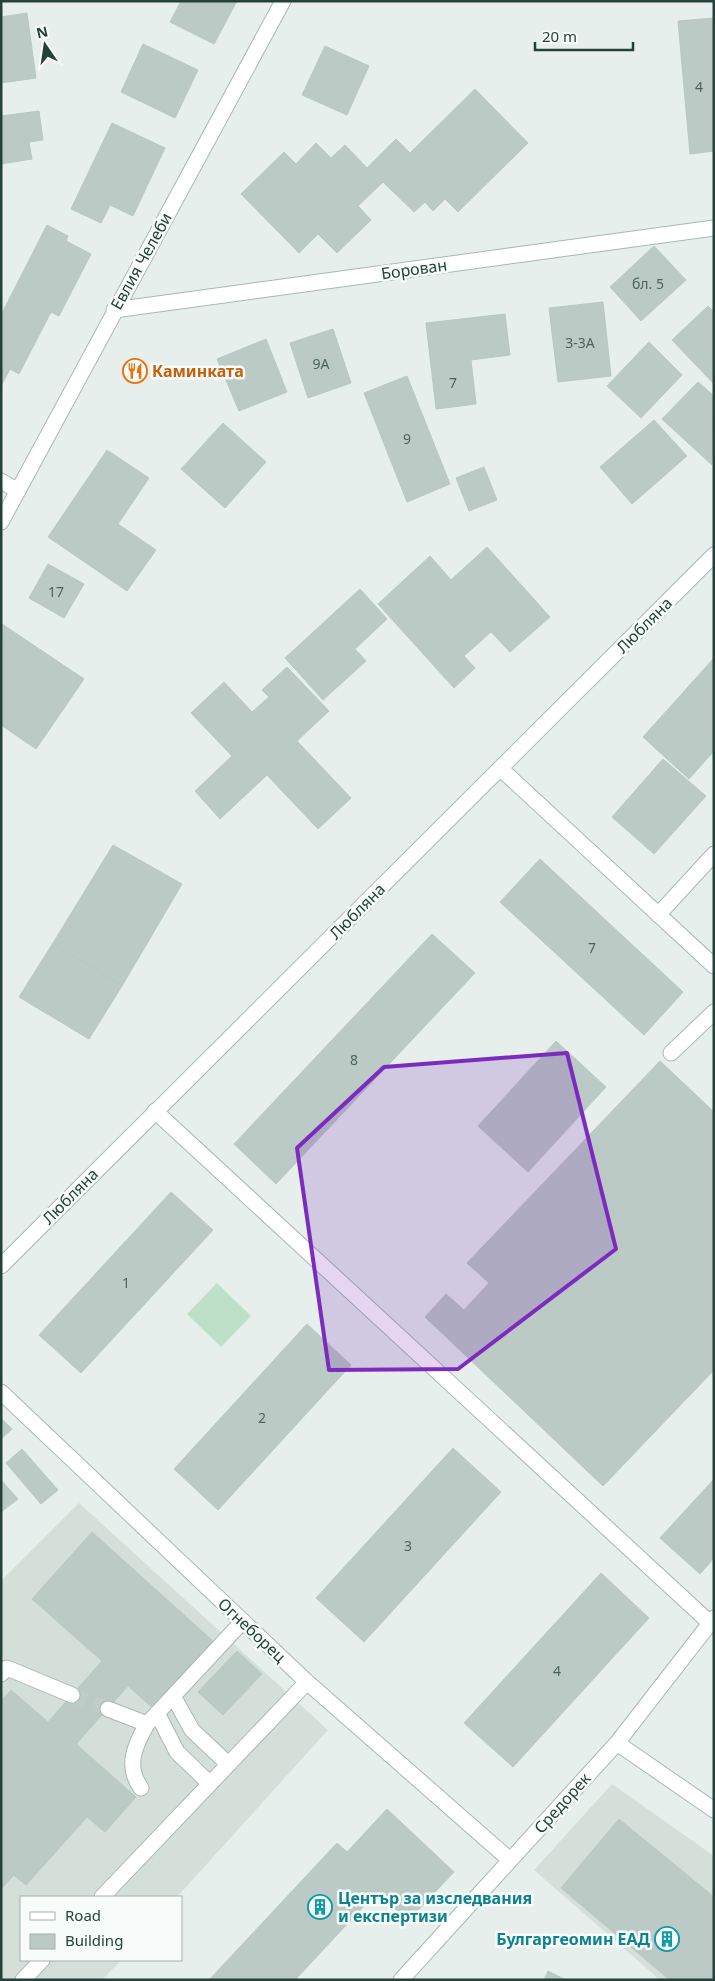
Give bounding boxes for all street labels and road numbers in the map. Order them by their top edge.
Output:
street label: Евлия Челеби [105,208,177,314]
street label: Борован [380,253,448,285]
street label: Любляна [611,592,677,658]
street label: Любляна [324,878,390,944]
street label: Любляна [37,1163,103,1229]
street label: Огнеборец [213,1593,291,1667]
street label: Средорек [529,1767,596,1838]

